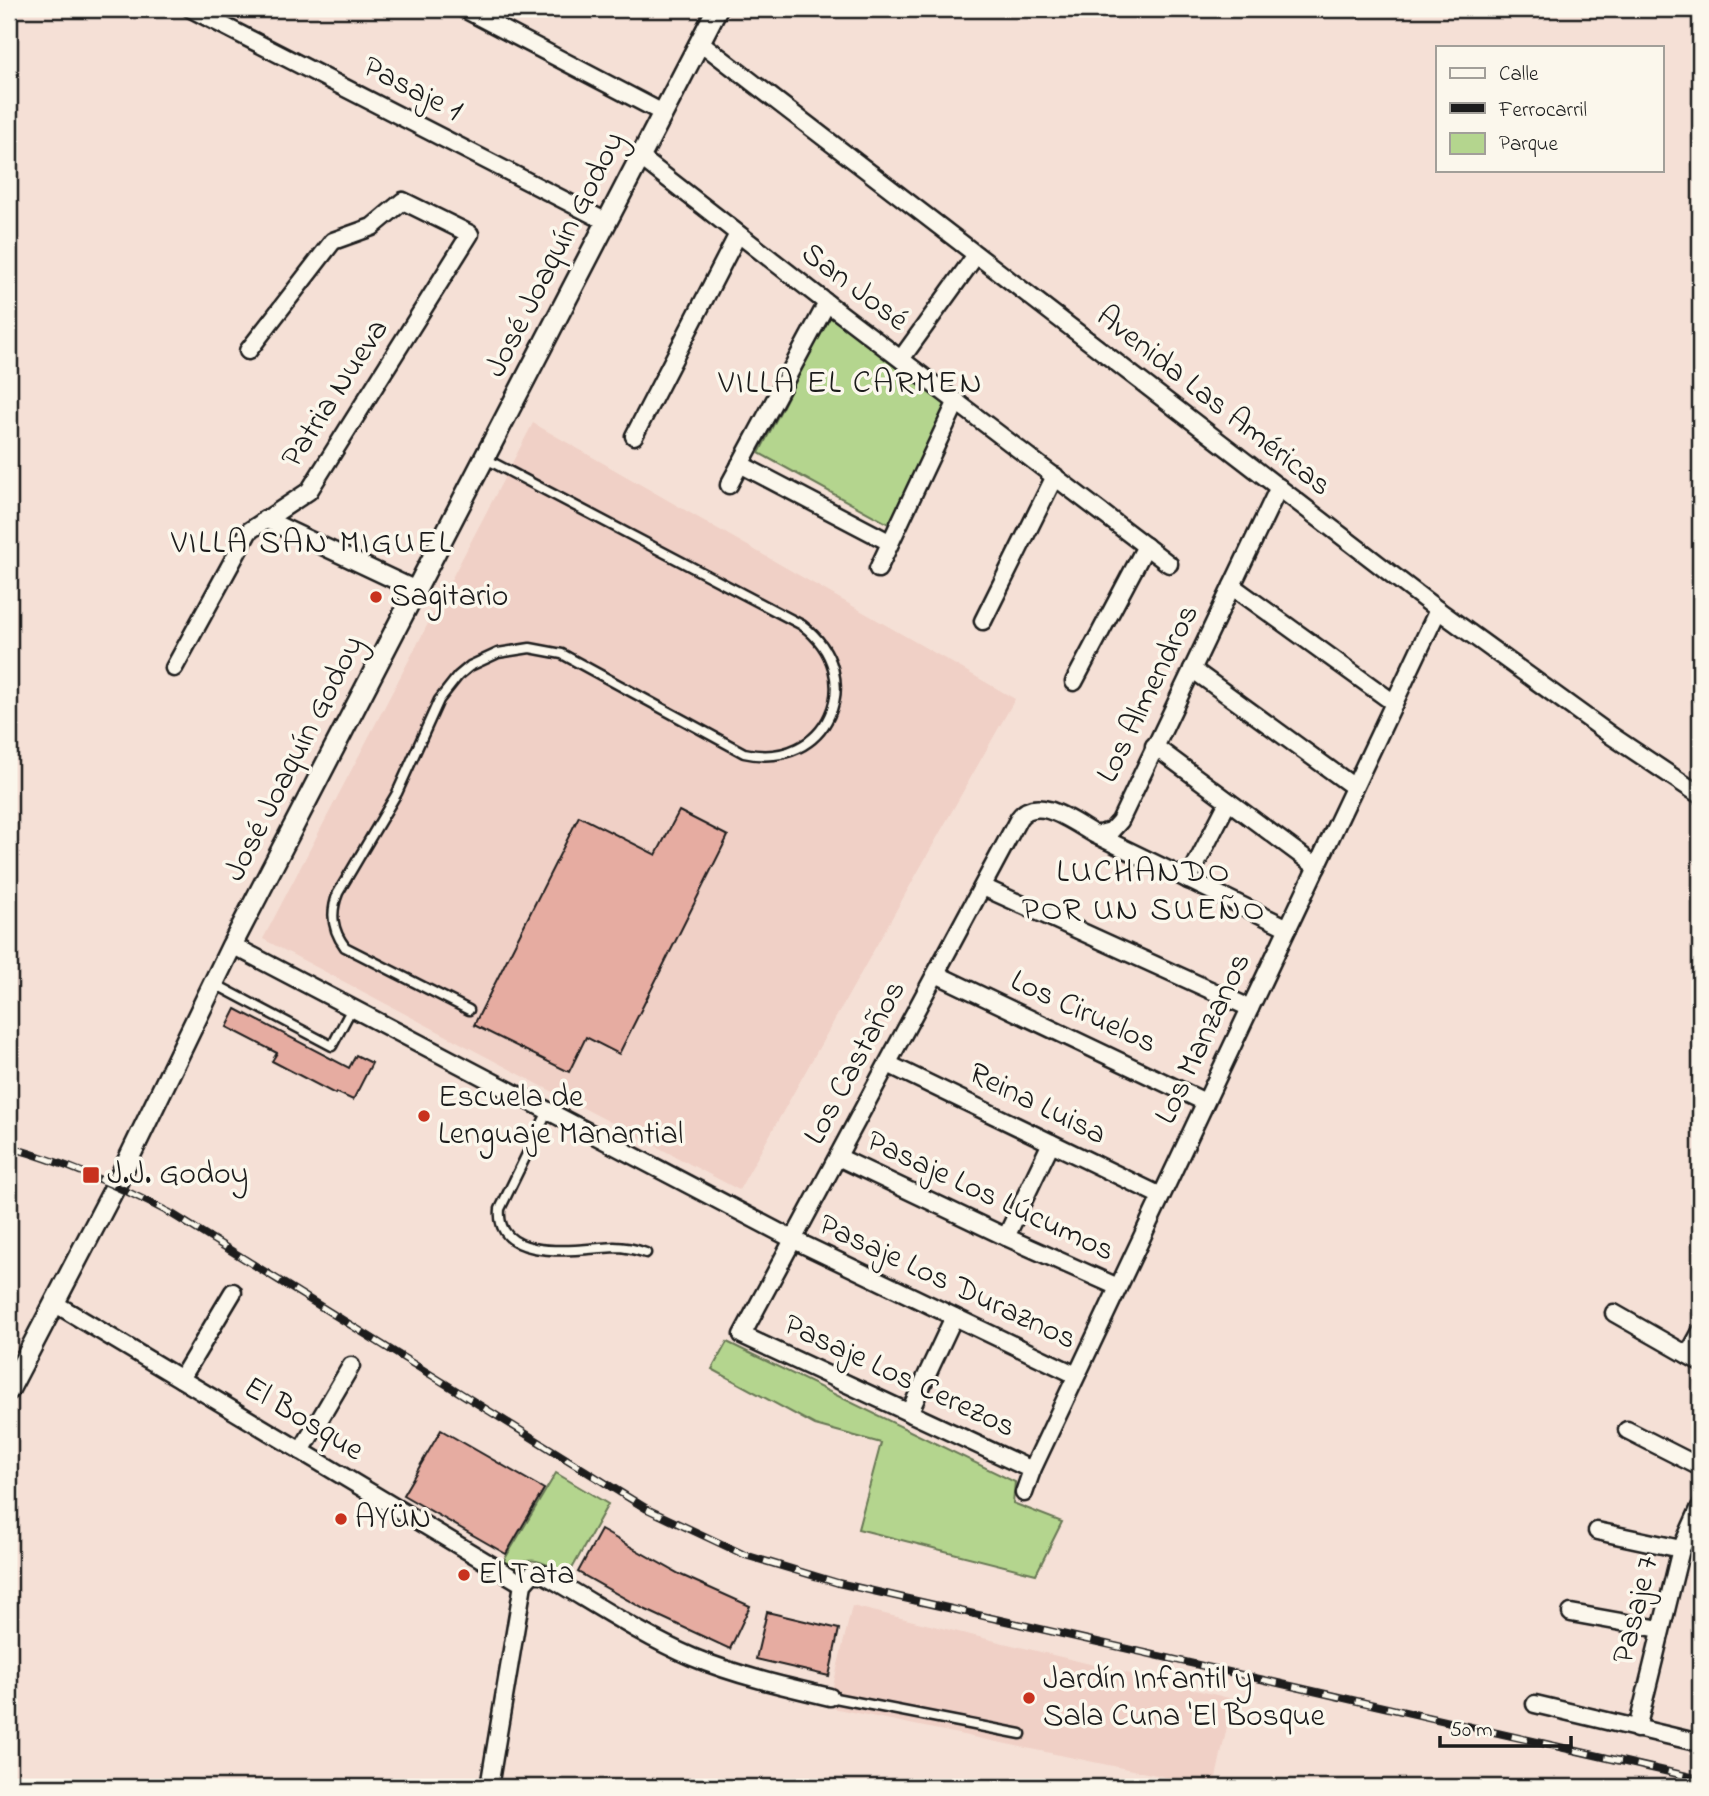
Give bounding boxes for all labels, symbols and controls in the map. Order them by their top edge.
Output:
street label: Pasaje 1 [354,45,470,135]
legend [1436,46,1664,172]
text: Calle [1499,60,1539,90]
text: Ferrocarril [1498,96,1587,126]
street label: José Joaquín Godoy [474,124,638,386]
text: Parque [1499,130,1558,160]
street label: San José [790,232,918,345]
street label: Avenida Las Américas [1085,295,1341,509]
street label: Patria Nueva [270,310,402,478]
district label: VILLA EL CARMEN [717,360,984,408]
district label: VILLA SAN MIGUEL [170,520,453,568]
place label: Sagitario [390,574,508,621]
marker: Sagitario [368,589,384,605]
street label: Los Almendros [1085,597,1213,791]
street label: José Joaquín Godoy [213,628,377,890]
district label: LUCHANDO POR UN SUEÑO [1022,849,1266,935]
street label: Los Manzanos [1144,945,1264,1133]
street label: Los Ciruelos [1002,959,1164,1067]
street label: Los Castaños [793,972,919,1154]
street label: Reina Luisa [960,1051,1114,1159]
place label: Escuela de Lenguaje Manantial [438,1075,683,1159]
marker: Escuela de Lenguaje Manantial [416,1108,432,1124]
street label: Pasaje Los Lúcumos [858,1119,1122,1275]
place label: J.J. Godoy [107,1152,248,1199]
marker: J.J. Godoy [81,1165,101,1185]
street label: Pasaje Los Duraznos [810,1203,1084,1363]
street label: Pasaje Los Cerezos [775,1303,1023,1451]
street label: El Bosque [234,1366,373,1475]
place label: AYÜN [355,1496,431,1543]
marker: AYÜN [333,1511,349,1527]
street label: Pasaje 7 [1601,1551,1673,1669]
place label: El Tata [478,1552,574,1599]
marker: El Tata [456,1567,472,1583]
place label: Jardín Infantil y Sala Cuna 'El Bosque [1043,1657,1325,1741]
marker: Jardín Infantil y Sala Cuna 'El Bosque [1021,1690,1037,1706]
scale bar [1440,1705,1571,1749]
text: 50 m [1450,1716,1493,1746]

